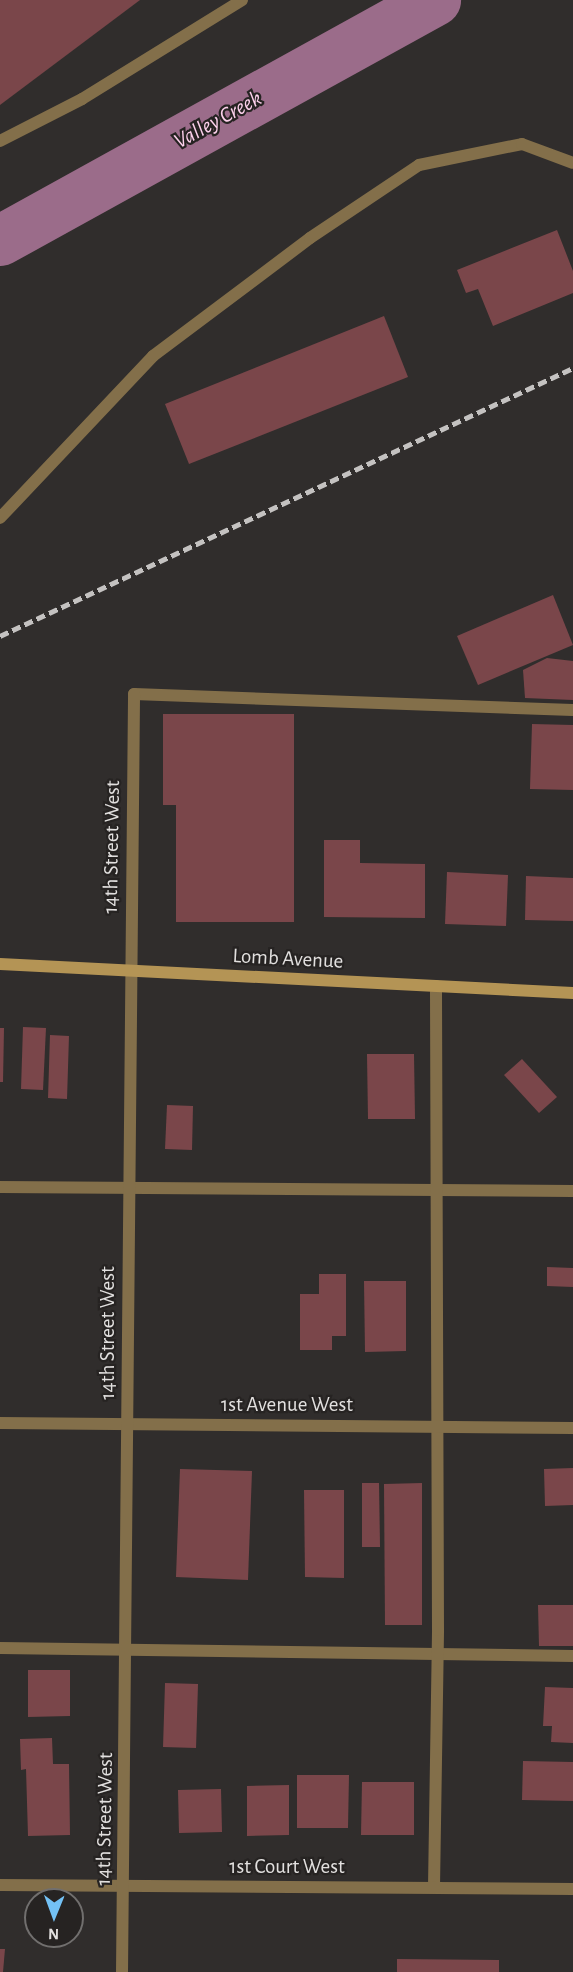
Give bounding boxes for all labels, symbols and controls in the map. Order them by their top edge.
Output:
water label: Valley Creek [170,85,266,155]
street label: 14th Street West [98,780,126,914]
street label: Lomb Avenue [232,944,344,974]
street label: 14th Street West [95,1266,121,1400]
street label: 1st Avenue West [221,1392,353,1418]
street label: 14th Street West [91,1752,119,1886]
street label: 1st Court West [229,1854,345,1880]
north arrow [24,1888,84,1948]
text: N [48,1926,59,1942]

